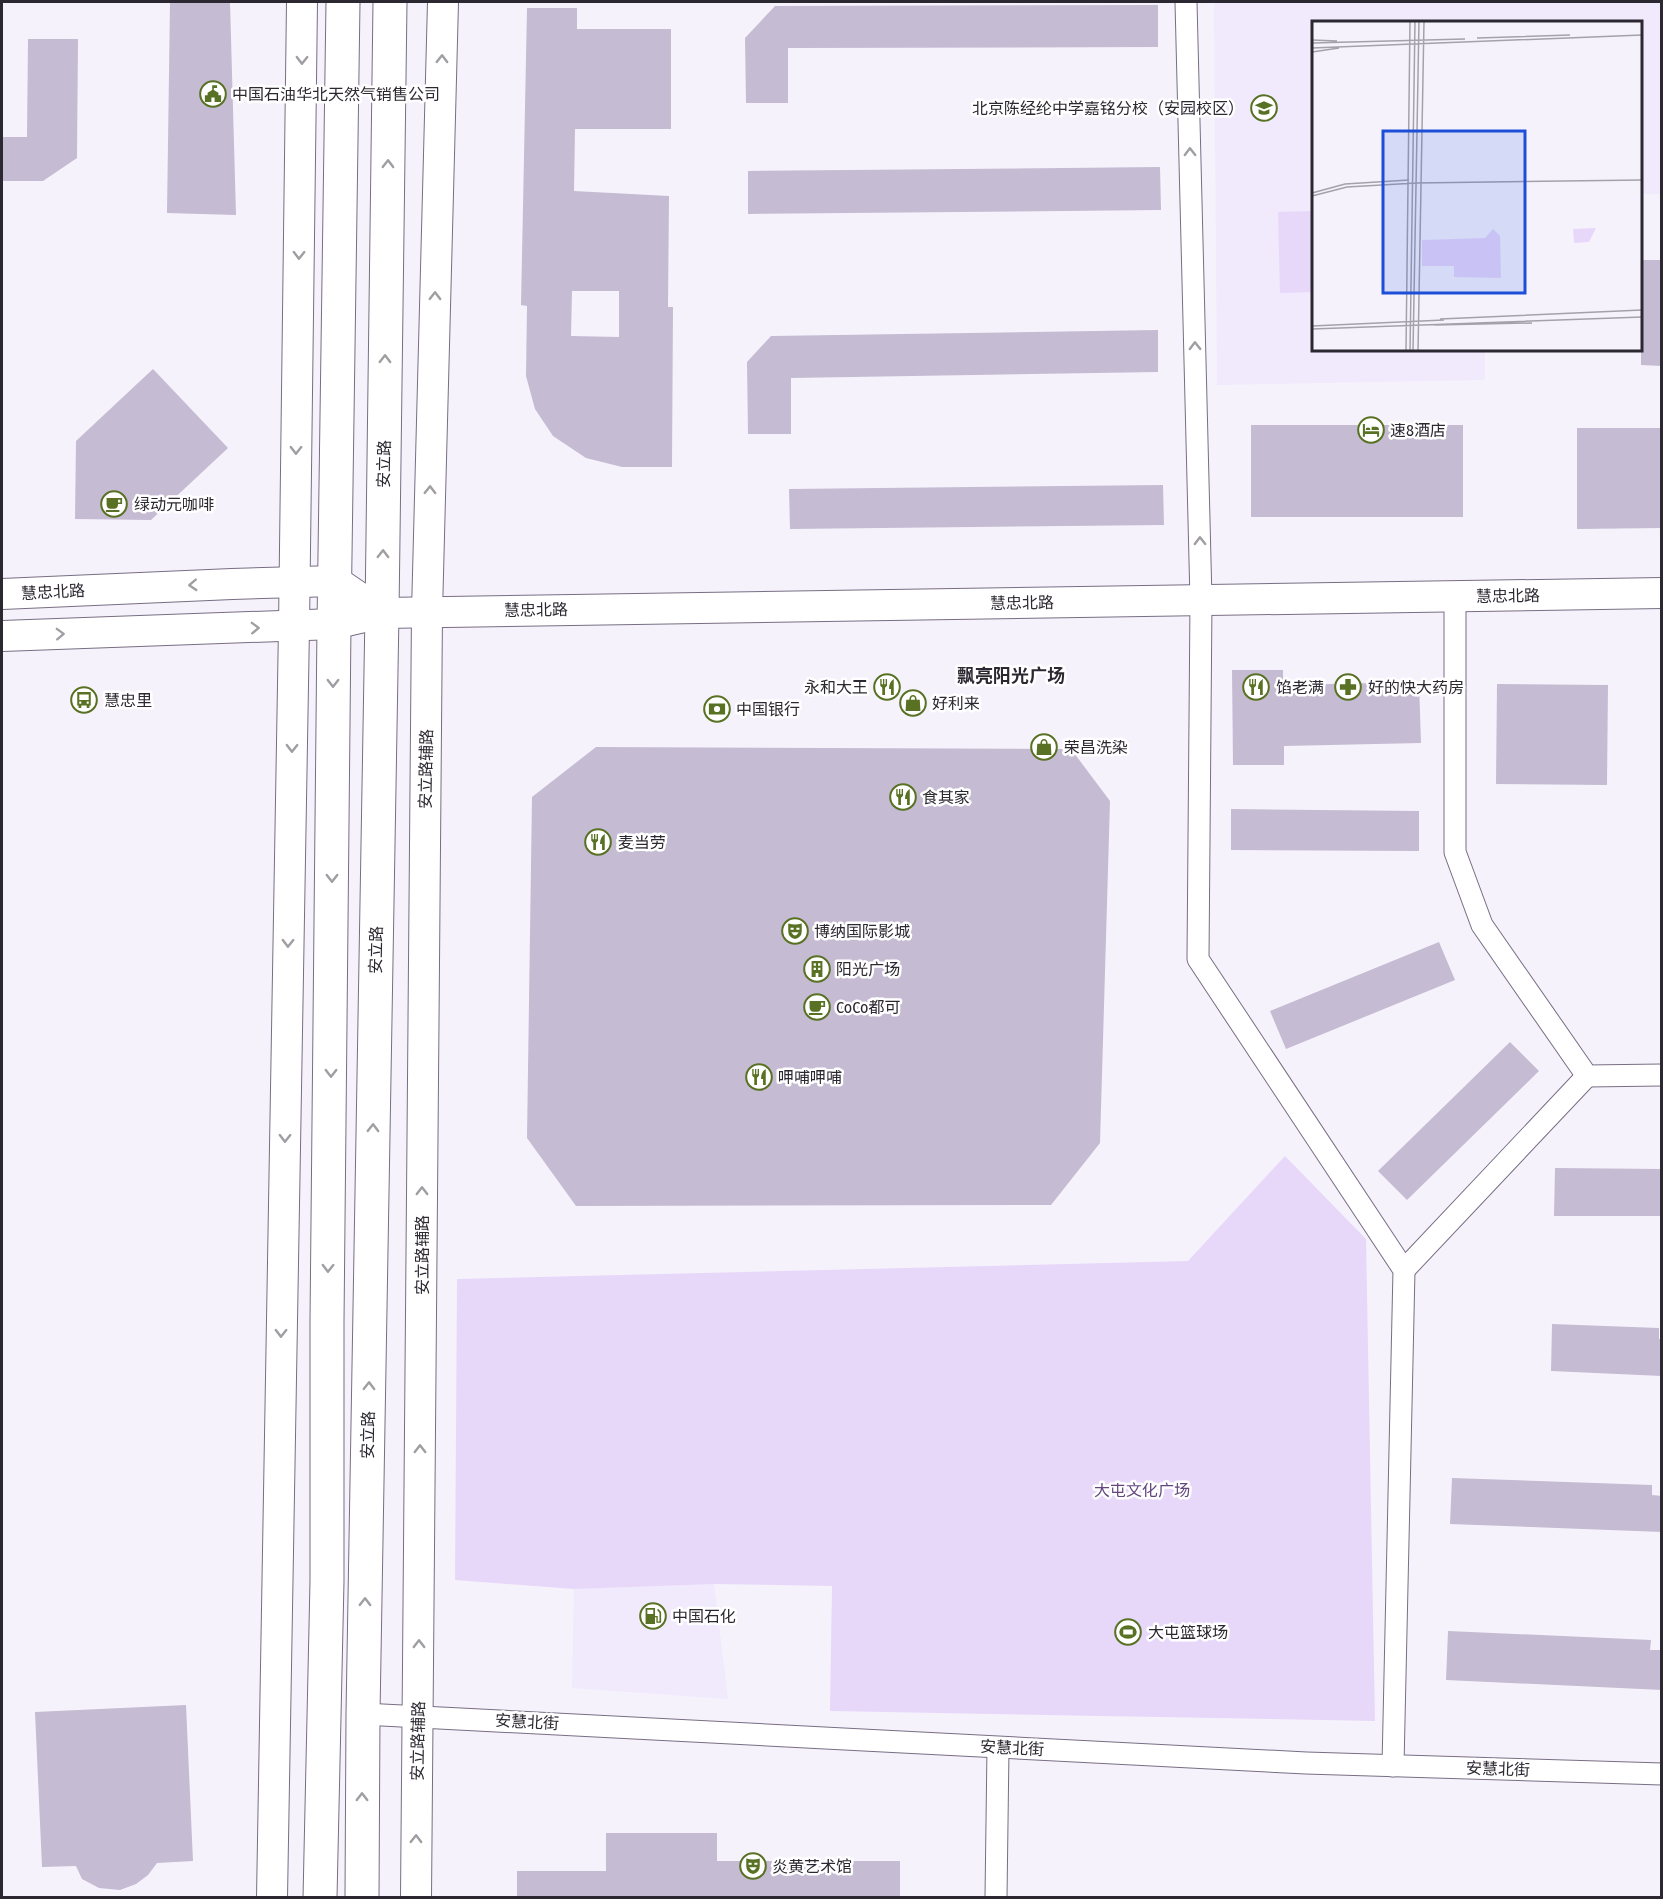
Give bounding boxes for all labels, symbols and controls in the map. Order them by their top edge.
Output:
inset map [1312,21,1642,351]
one-way arrow [435,54,448,63]
one-way arrow [295,55,308,64]
public building icon: 中国石油华北天然气销售公司 [198,79,228,109]
place label: 中国石油华北天然气销售公司 [232,85,440,104]
school or university icon: 北京陈经纶中学嘉铭分校（安园校区） [1249,93,1279,123]
place label: 北京陈经纶中学嘉铭分校（安园校区） [972,99,1244,118]
one-way arrow [1183,147,1196,156]
one-way arrow [382,160,394,169]
one-way arrow [293,250,305,259]
one-way arrow [429,291,442,300]
one-way arrow [1188,342,1201,351]
one-way arrow [379,355,391,364]
hotel icon: 速8酒店 [1356,415,1386,445]
place label: 速8酒店 [1390,421,1446,440]
street label: 安立路 [374,440,394,488]
one-way arrow [290,445,302,454]
one-way arrow [424,486,437,495]
cafe icon: 绿动元咖啡 [99,489,129,519]
place label: 绿动元咖啡 [134,495,214,514]
one-way arrow [1193,537,1206,546]
one-way arrow [377,550,389,559]
one-way arrow [189,579,198,592]
street label: 慧忠北路 [21,581,85,603]
street label: 慧忠北路 [1476,586,1540,606]
street label: 慧忠北路 [990,593,1054,613]
street label: 慧忠北路 [504,600,568,620]
one-way arrow [250,621,259,634]
one-way arrow [55,628,64,641]
district label: 飘亮阳光广场 [957,665,1065,687]
restaurant icon: 永和大王 [872,672,902,702]
restaurant icon: 馅老满 [1241,672,1271,702]
pharmacy icon: 好的快大药房 [1333,672,1363,702]
one-way arrow [327,678,340,687]
place label: 永和大王 [804,678,868,697]
place label: 馅老满 [1276,678,1324,697]
place label: 好的快大药房 [1368,678,1464,697]
bus stop icon: 慧忠里 [69,685,99,715]
shop icon: 好利来 [898,688,928,718]
place label: 慧忠里 [104,691,152,710]
bank icon: 中国银行 [702,694,732,724]
place label: 好利来 [932,694,980,713]
place label: 中国银行 [736,700,800,719]
street label: 安立路辅路 [416,729,436,809]
shop icon: 荣昌洗染 [1029,732,1059,762]
place label: 荣昌洗染 [1064,738,1128,757]
one-way arrow [285,744,298,753]
restaurant icon: 食其家 [888,782,918,812]
place label: 食其家 [922,788,970,807]
restaurant icon: 麦当劳 [583,827,613,857]
place label: 麦当劳 [618,833,666,852]
one-way arrow [326,873,338,882]
theatre icon: 博纳国际影城 [780,916,810,946]
place label: 博纳国际影城 [814,922,910,941]
street label: 安立路 [366,926,386,974]
one-way arrow [282,938,294,947]
building icon: 阳光广场 [802,954,832,984]
place label: 阳光广场 [836,960,900,979]
cafe icon: CoCo都可 [802,992,832,1022]
place label: CoCo都可 [836,998,900,1017]
restaurant icon: 呷哺呷哺 [744,1062,774,1092]
one-way arrow [324,1068,337,1077]
place label: 呷哺呷哺 [778,1068,842,1087]
one-way arrow [367,1124,380,1133]
one-way arrow [278,1133,291,1142]
one-way arrow [416,1187,428,1196]
street label: 安立路辅路 [413,1215,432,1295]
one-way arrow [321,1263,334,1272]
one-way arrow [275,1328,287,1337]
one-way arrow [363,1382,375,1391]
street label: 安立路 [358,1411,378,1459]
one-way arrow [414,1445,426,1454]
park label: 大屯文化广场 [1094,1481,1190,1500]
one-way arrow [359,1598,371,1607]
fuel station icon: 中国石化 [638,1601,668,1631]
place label: 中国石化 [672,1607,736,1626]
sports icon: 大屯篮球场 [1113,1617,1143,1647]
place label: 大屯篮球场 [1148,1623,1228,1642]
one-way arrow [412,1640,425,1649]
street label: 安立路辅路 [408,1701,428,1781]
street label: 安慧北街 [495,1711,559,1733]
street label: 安慧北街 [980,1737,1044,1759]
street label: 安慧北街 [1466,1758,1530,1780]
one-way arrow [356,1793,368,1802]
one-way arrow [410,1835,422,1844]
theatre icon: 炎黄艺术馆 [738,1851,768,1881]
place label: 炎黄艺术馆 [772,1857,852,1876]

